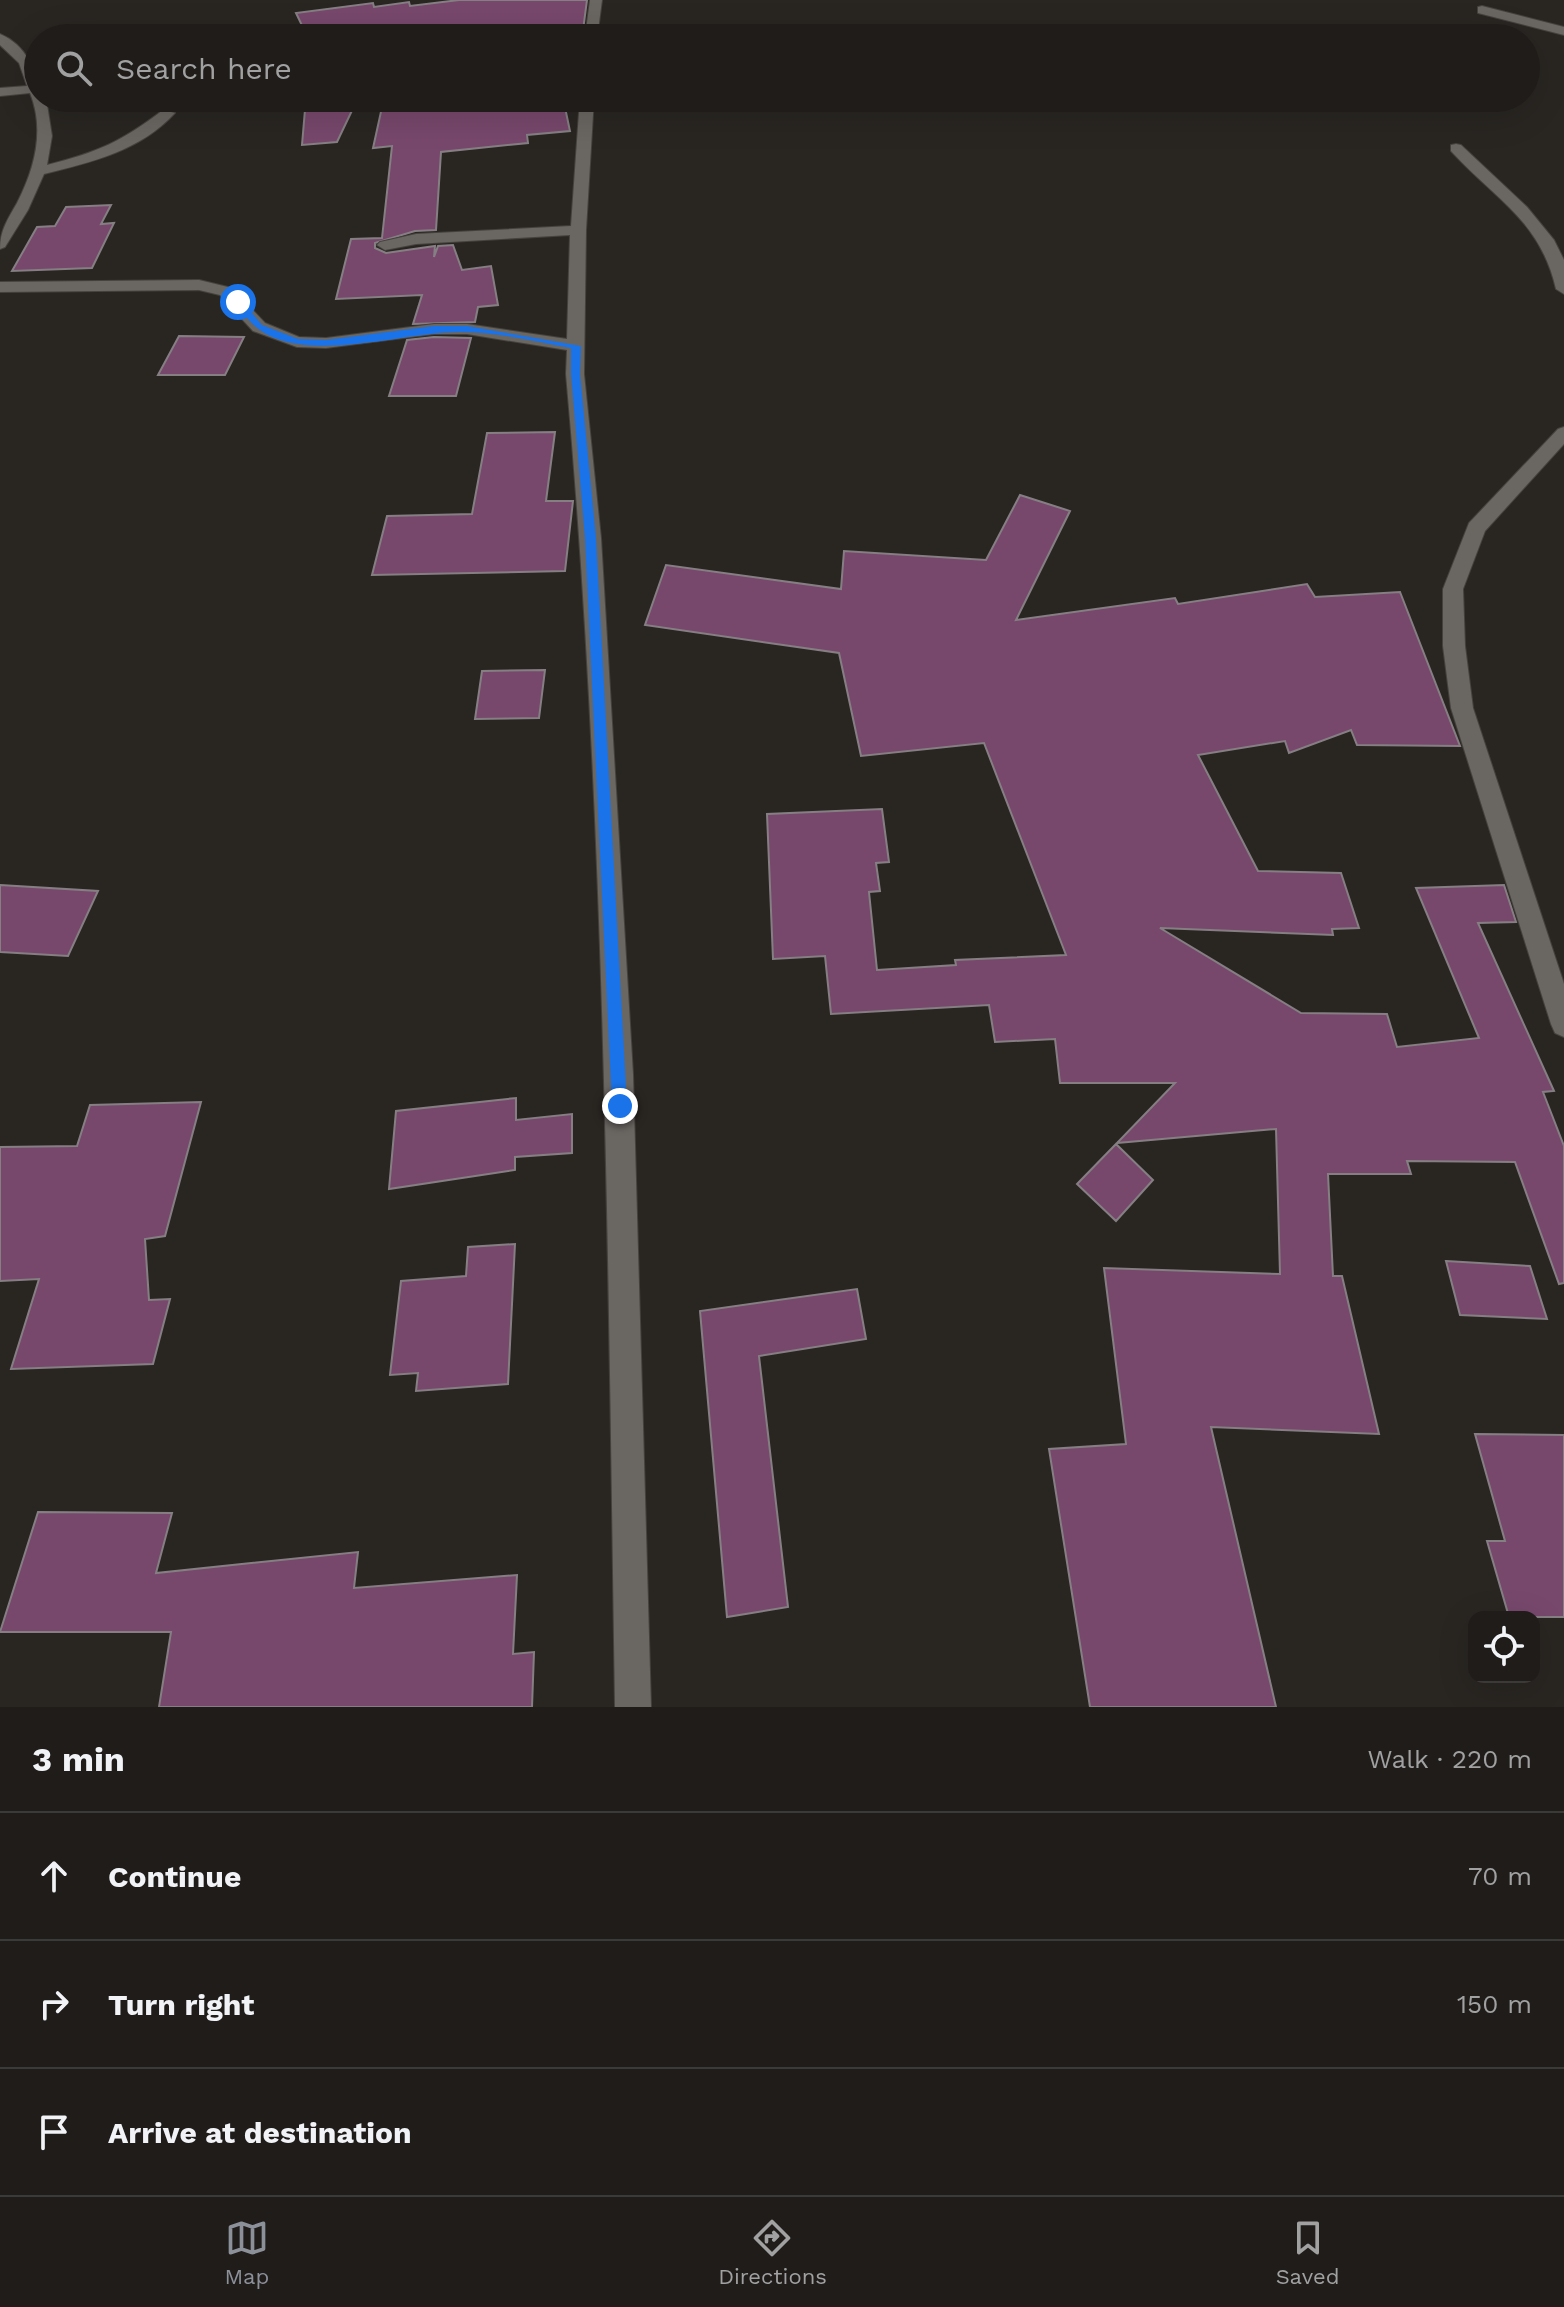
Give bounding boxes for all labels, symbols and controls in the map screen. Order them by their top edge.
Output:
search box [24,24,1540,112]
icon: search [52,46,96,90]
text: Search here [116,51,292,86]
route start [220,284,256,320]
route end [602,1088,638,1124]
map controls [1468,1611,1540,1683]
button: locate [1468,1611,1540,1683]
text: 3 min [32,1739,125,1779]
text: Walk · 220 m [1367,1744,1532,1774]
icon: ahead [32,1854,76,1898]
text: Continue [108,1859,241,1894]
text: 70 m [1468,1861,1532,1891]
icon: right [32,1982,76,2026]
text: Turn right [108,1987,254,2022]
text: 150 m [1457,1989,1532,2019]
icon: arrive [32,2110,76,2154]
text: Arrive at destination [108,2115,412,2150]
tab: Map [224,2216,269,2289]
tab: Directions [718,2216,827,2289]
tab: Saved [1276,2216,1340,2289]

